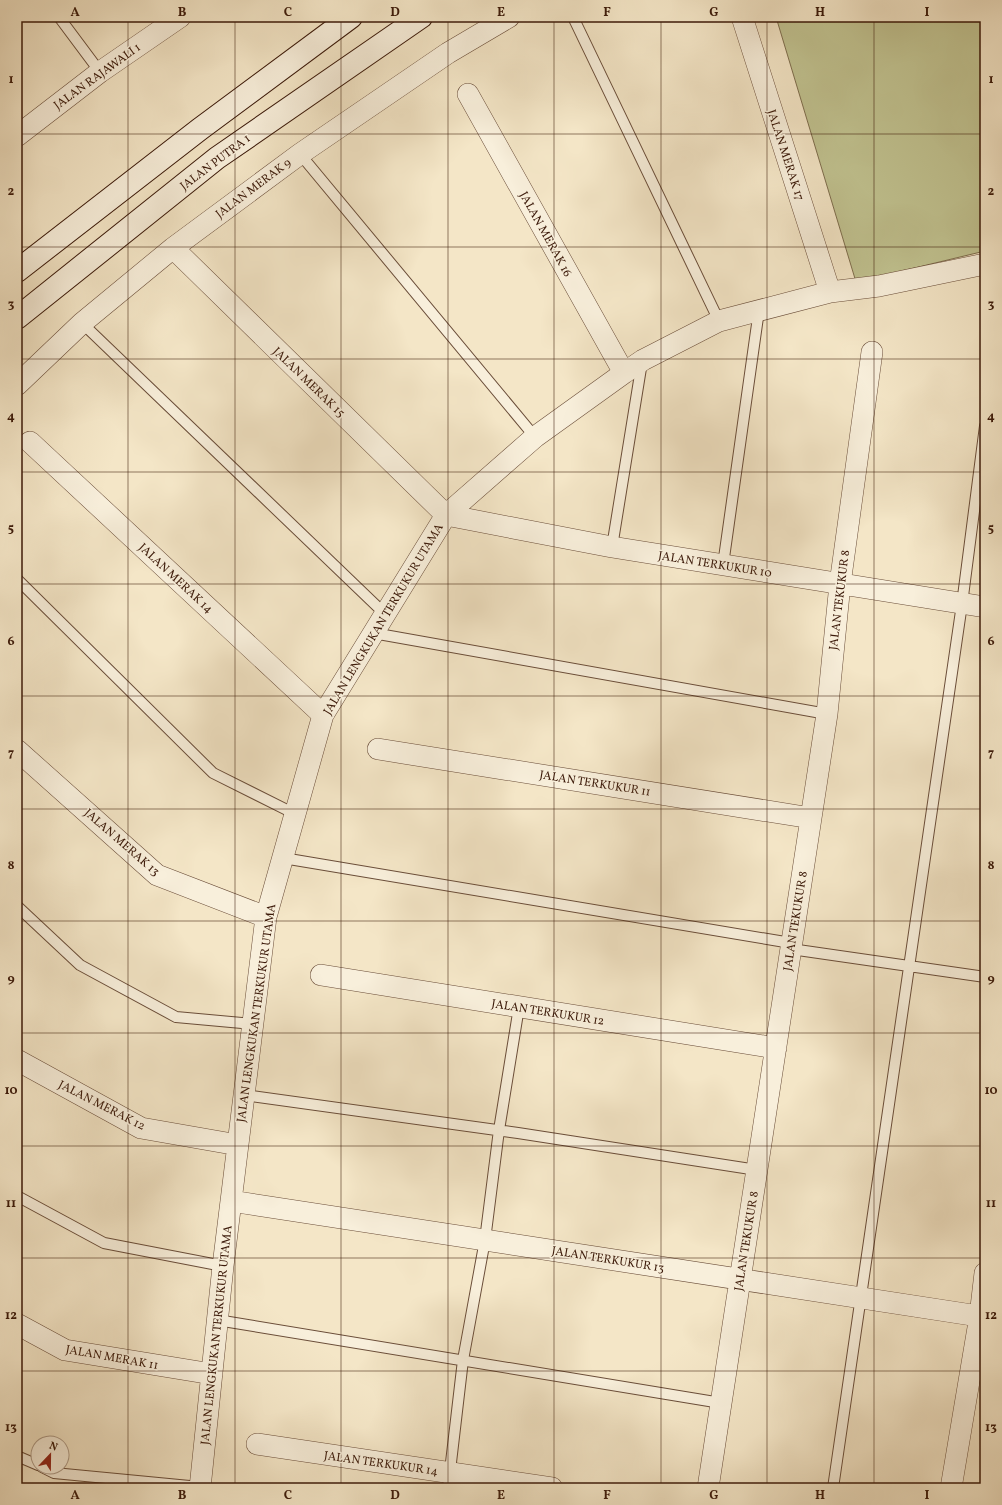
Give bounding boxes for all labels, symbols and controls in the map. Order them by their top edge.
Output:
text: A [70,4,80,22]
text: B [178,4,187,22]
text: C [284,4,292,22]
text: D [390,4,400,22]
text: E [497,4,505,22]
text: F [603,4,611,22]
text: G [709,4,719,22]
text: H [815,4,825,22]
text: I [925,4,930,22]
street label: JALAN RAJAWALI 1 [51,40,144,114]
text: 1 [8,71,14,89]
text: 1 [988,71,994,89]
street label: JALAN MERAK 17 [763,108,807,203]
street label: JALAN PUTRA 1 [177,131,254,195]
street label: JALAN MERAK 9 [213,155,295,222]
text: 2 [8,183,15,201]
text: 2 [988,183,995,201]
street label: JALAN MERAK 16 [515,189,575,280]
text: 3 [8,296,15,314]
text: 3 [988,296,995,314]
street label: JALAN MERAK 15 [269,344,348,422]
text: 4 [7,408,15,426]
text: 4 [987,408,995,426]
text: 5 [8,520,14,538]
street label: JALAN LENGKUKAN TERKUKUR UTAMA [320,520,448,718]
text: 5 [988,520,994,538]
street label: JALAN MERAK 14 [135,540,216,617]
street label: JALAN TERKUKUR 10 [657,548,773,582]
street label: JALAN TEKUKUR 8 [826,549,854,651]
text: 6 [7,633,15,651]
text: 6 [987,633,995,651]
text: 7 [8,745,14,763]
text: 7 [988,745,994,763]
street label: JALAN TERKUKUR 11 [538,767,652,801]
street label: JALAN MERAK 13 [80,805,163,880]
text: 8 [7,857,15,875]
text: 8 [987,857,995,875]
street label: JALAN TEKUKUR 8 [780,870,812,972]
street label: JALAN LENGKUKAN TERKUKUR UTAMA [234,902,280,1124]
text: 9 [7,970,15,988]
text: 9 [987,970,995,988]
street label: JALAN TERKUKUR 12 [490,996,605,1030]
street label: JALAN MERAK 12 [55,1077,148,1135]
text: 10 [4,1082,18,1100]
text: 10 [984,1082,998,1100]
street label: JALAN TEKUKUR 8 [731,1190,763,1292]
text: 11 [6,1195,16,1213]
text: 11 [986,1195,996,1213]
street label: JALAN LENGKUKAN TERKUKUR UTAMA [198,1224,237,1446]
street label: JALAN TERKUKUR 13 [550,1243,665,1277]
text: 12 [5,1307,17,1325]
text: 12 [985,1307,997,1325]
street label: JALAN MERAK 11 [64,1342,159,1374]
text: 13 [5,1419,17,1437]
text: 13 [985,1419,997,1437]
north arrow [30,1435,70,1475]
text: N [47,1439,60,1456]
street label: JALAN TERKUKUR 14 [323,1448,439,1480]
text: A [70,1487,80,1505]
text: B [178,1487,187,1505]
text: C [284,1487,292,1505]
text: D [390,1487,400,1505]
text: E [497,1487,505,1505]
text: F [603,1487,611,1505]
text: G [709,1487,719,1505]
text: H [815,1487,825,1505]
text: I [925,1487,930,1505]

